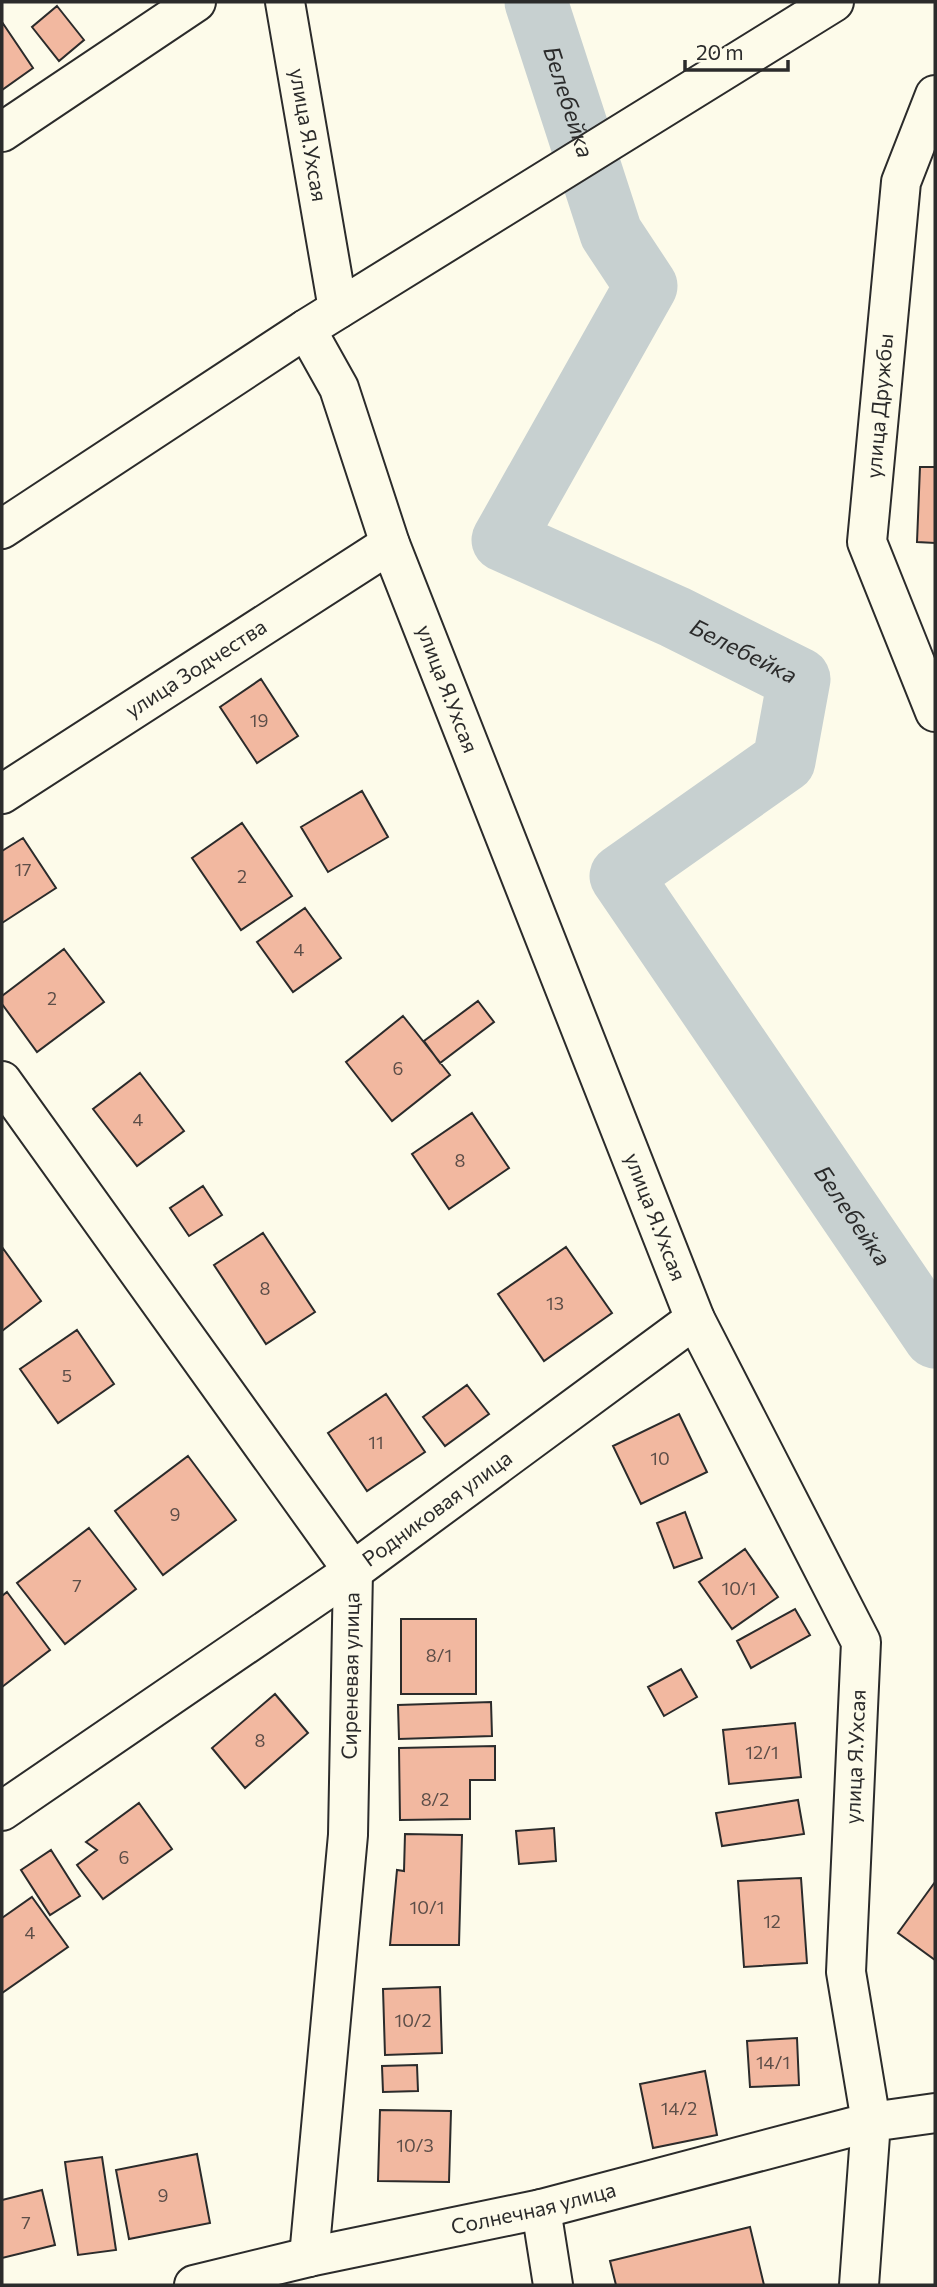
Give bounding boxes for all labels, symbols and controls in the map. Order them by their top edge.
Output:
scale bar [685,28,788,72]
text: 20 m [696,39,744,64]
water label: Белебейка [538,42,601,161]
street label: улица Я.Ухсая [286,66,333,203]
street label: улица Дружбы [860,332,897,479]
water label: Белебейка [686,612,802,689]
street label: улица Зодчества [120,613,271,722]
street label: улица Я.Ухсая [413,621,484,756]
house number: 19 [250,709,268,731]
house number: 17 [14,858,32,880]
house number: 2 [237,865,247,887]
house number: 4 [294,938,305,960]
house number: 2 [47,987,57,1009]
house number: 6 [393,1057,403,1079]
house number: 4 [133,1108,144,1130]
house number: 8 [455,1149,466,1171]
street label: улица Я.Ухсая [621,1149,692,1284]
water label: Белебейка [809,1160,897,1271]
house number: 8 [260,1277,271,1299]
house number: 13 [546,1292,564,1314]
house number: 5 [62,1364,72,1386]
house number: 11 [368,1431,384,1453]
street label: Родниковая улица [357,1444,516,1571]
house number: 10 [650,1447,670,1469]
house number: 9 [170,1503,180,1525]
house number: 7 [72,1574,82,1596]
house number: 10/1 [722,1577,756,1599]
street label: Сиреневая улица [336,1592,363,1760]
house number: 8/1 [426,1644,452,1666]
street label: улица Я.Ухсая [839,1689,870,1825]
house number: 8 [255,1729,266,1751]
house number: 12/1 [745,1741,779,1763]
house number: 8/2 [421,1788,449,1810]
house number: 6 [119,1846,129,1868]
house number: 10/1 [410,1896,444,1918]
house number: 12 [763,1910,781,1932]
house number: 4 [25,1921,36,1943]
house number: 10/2 [394,2009,432,2031]
house number: 14/1 [756,2051,790,2073]
house number: 14/2 [661,2097,697,2119]
house number: 10/3 [396,2134,434,2156]
street label: Солнечная улица [449,2176,618,2238]
house number: 9 [158,2184,168,2206]
house number: 7 [21,2211,31,2233]

